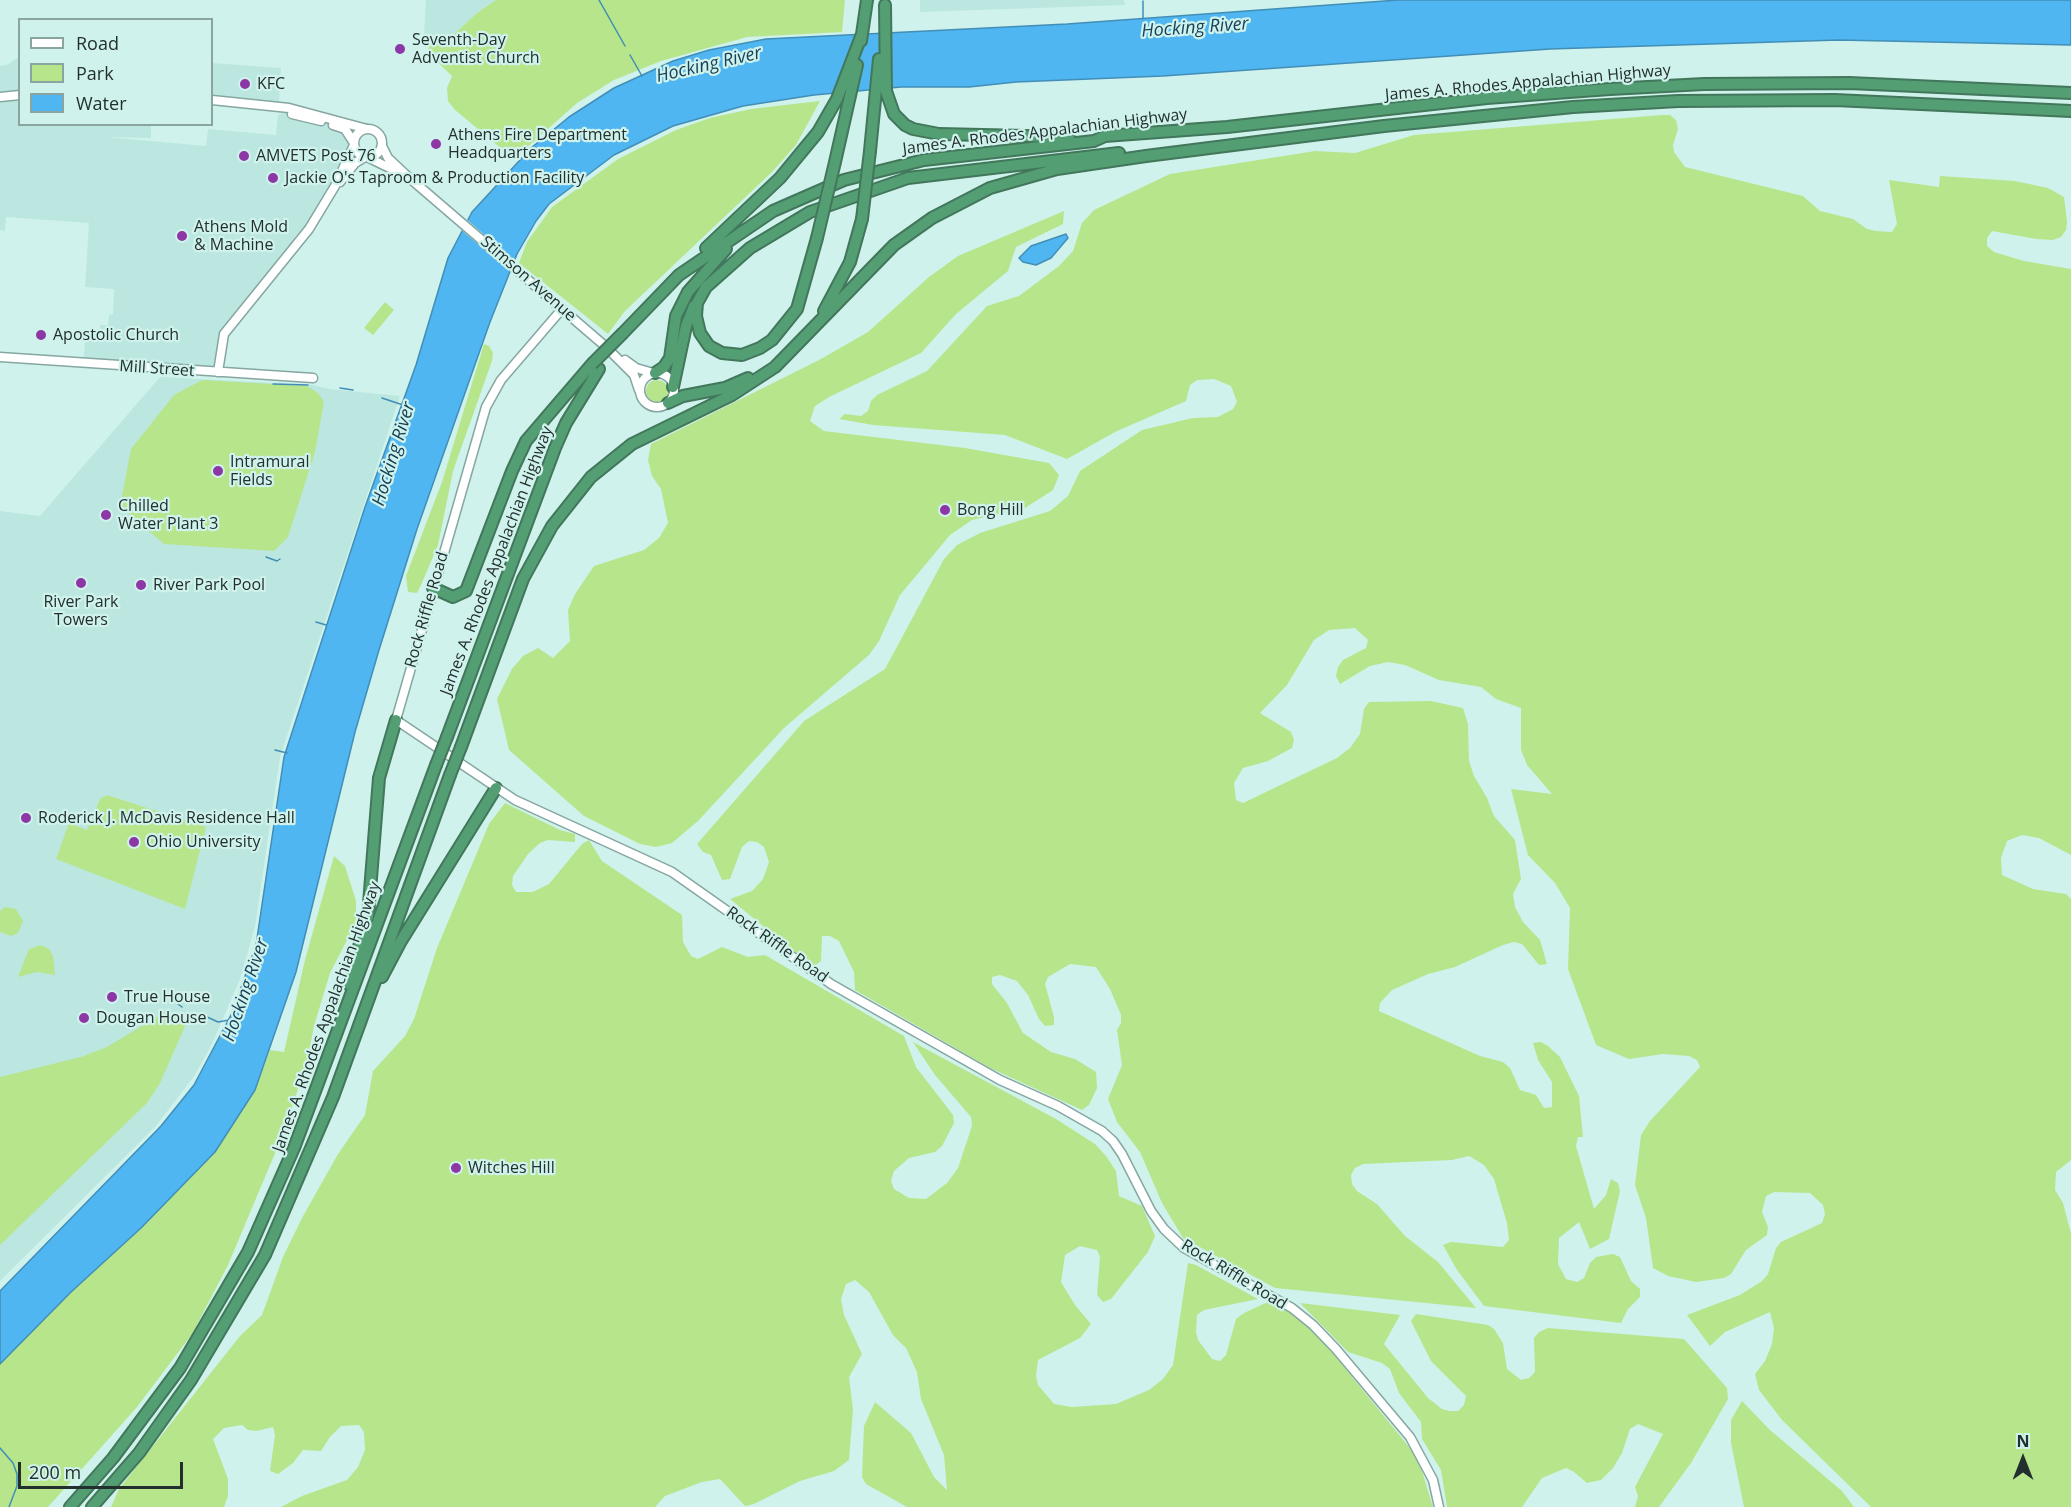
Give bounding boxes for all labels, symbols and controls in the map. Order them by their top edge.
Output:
water label: Hocking River [1141,13,1249,43]
legend [18,18,213,126]
place label: Seventh-Day Adventist Church [412,30,540,68]
text: Road [76,31,119,55]
marker: Seventh-Day Adventist Church [393,42,407,56]
water label: Hocking River [654,42,764,88]
text: Park [76,61,114,85]
street label: James A. Rhodes Appalachian Highway [1384,61,1672,105]
place label: KFC [257,74,285,94]
marker: KFC [238,77,252,91]
text: Water [76,91,127,115]
street label: James A. Rhodes Appalachian Highway [902,105,1188,159]
place label: Athens Fire Department Headquarters [448,125,627,163]
marker: Athens Fire Department Headquarters [429,137,443,151]
place label: AMVETS Post 76 [256,146,376,166]
marker: AMVETS Post 76 [237,149,251,163]
place label: Jackie O's Taproom & Production Facility [285,168,584,188]
marker: Jackie O's Taproom & Production Facility [266,171,280,185]
place label: Athens Mold & Machine [194,217,288,255]
marker: Athens Mold & Machine [175,229,189,243]
street label: Stimson Avenue [476,232,580,326]
place label: Apostolic Church [53,325,179,345]
marker: Apostolic Church [34,328,48,342]
street label: Mill Street [119,357,195,381]
water label: Hocking River [368,399,420,509]
street label: James A. Rhodes Appalachian Highway [437,424,557,698]
place label: Intramural Fields [230,452,310,490]
marker: Intramural Fields [211,464,225,478]
place label: Chilled Water Plant 3 [118,496,218,534]
place label: Bong Hill [957,500,1024,520]
marker: Bong Hill [938,503,952,517]
marker: Chilled Water Plant 3 [99,508,113,522]
street label: Rock Riffle Road [401,550,453,670]
place label: River Park Pool [153,575,265,595]
marker: River Park Towers [74,576,88,590]
marker: River Park Pool [134,578,148,592]
place label: River Park Towers [43,592,119,630]
place label: Roderick J. McDavis Residence Hall [38,808,295,828]
marker: Roderick J. McDavis Residence Hall [19,811,33,825]
place label: Ohio University [146,832,260,852]
marker: Ohio University [127,835,141,849]
street label: James A. Rhodes Appalachian Highway [269,879,385,1155]
street label: Rock Riffle Road [722,903,832,987]
water label: Hocking River [218,936,274,1044]
place label: True House [124,987,210,1007]
marker: True House [105,990,119,1004]
place label: Dougan House [96,1008,206,1028]
marker: Dougan House [77,1011,91,1025]
place label: Witches Hill [468,1158,555,1178]
marker: Witches Hill [449,1161,463,1175]
street label: Rock Riffle Road [1178,1236,1290,1314]
north arrow [1993,1429,2053,1489]
text: N [2016,1430,2030,1452]
scale bar [21,1450,186,1488]
text: 200 m [29,1460,81,1484]

